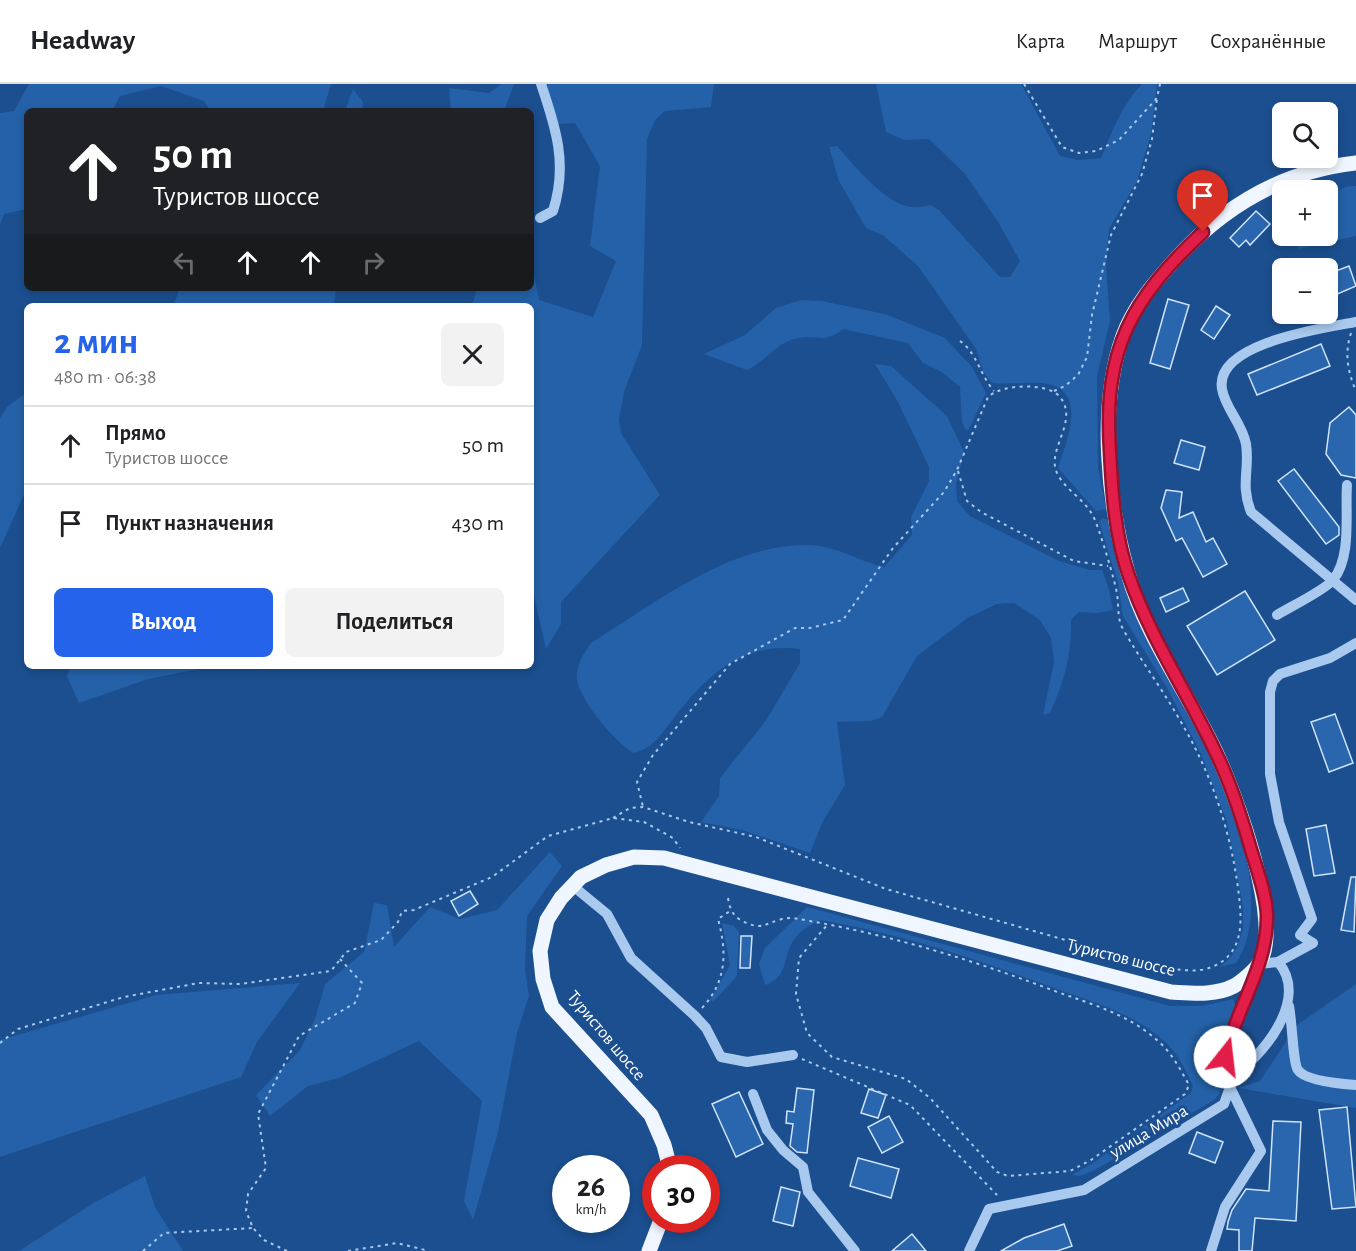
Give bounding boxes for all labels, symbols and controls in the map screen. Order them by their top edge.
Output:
text: Headway [30,27,135,55]
text: Карта [1016,31,1065,52]
text: Маршрут [1098,31,1177,52]
text: Сохранённые [1210,31,1326,52]
map controls [1272,102,1338,324]
button: search [1272,102,1338,168]
icon: ahead [54,132,132,210]
text: 50 m [153,134,233,176]
pin [1177,170,1228,232]
icon: arrive [1186,179,1219,212]
button: + [1272,180,1338,246]
text: Туристов шоссе [153,183,320,210]
icon: left [168,246,201,279]
icon: ahead [231,246,264,279]
icon: ahead [294,246,327,279]
icon: right [357,246,390,279]
button: − [1272,258,1338,324]
button: close [441,323,504,386]
text: 2 мин [54,324,138,360]
text: 480 m · 06:38 [54,367,156,387]
text: Прямо [105,422,166,444]
icon: ahead [54,429,87,462]
text: 50 m [462,434,504,456]
text: Туристов шоссе [105,448,229,468]
icon: arrive [54,507,87,540]
text: Пункт назначения [105,512,274,534]
text: 430 m [452,512,504,534]
button: Выход [54,588,273,657]
button: Поделиться [285,588,504,657]
street label: Туристов шоссе [1065,936,1177,980]
street label: Туристов шоссе [563,988,649,1084]
position arrow [1193,1025,1257,1089]
street label: улица Мира [1106,1102,1191,1163]
speed limit sign: 30 [642,1155,720,1233]
text: 26 [577,1172,605,1202]
text: km/h [576,1202,606,1217]

